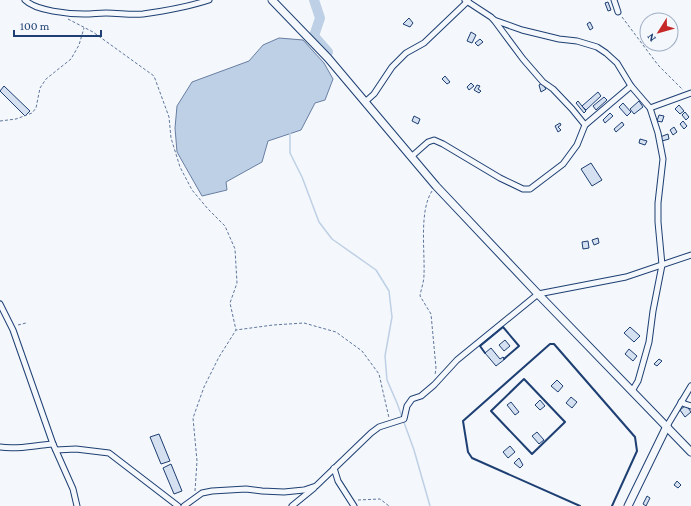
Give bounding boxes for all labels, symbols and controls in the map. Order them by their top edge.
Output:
scale bar [14,12,101,38]
north arrow [639,12,679,52]
text: 100 m [20,19,50,33]
text: N [644,31,658,45]

